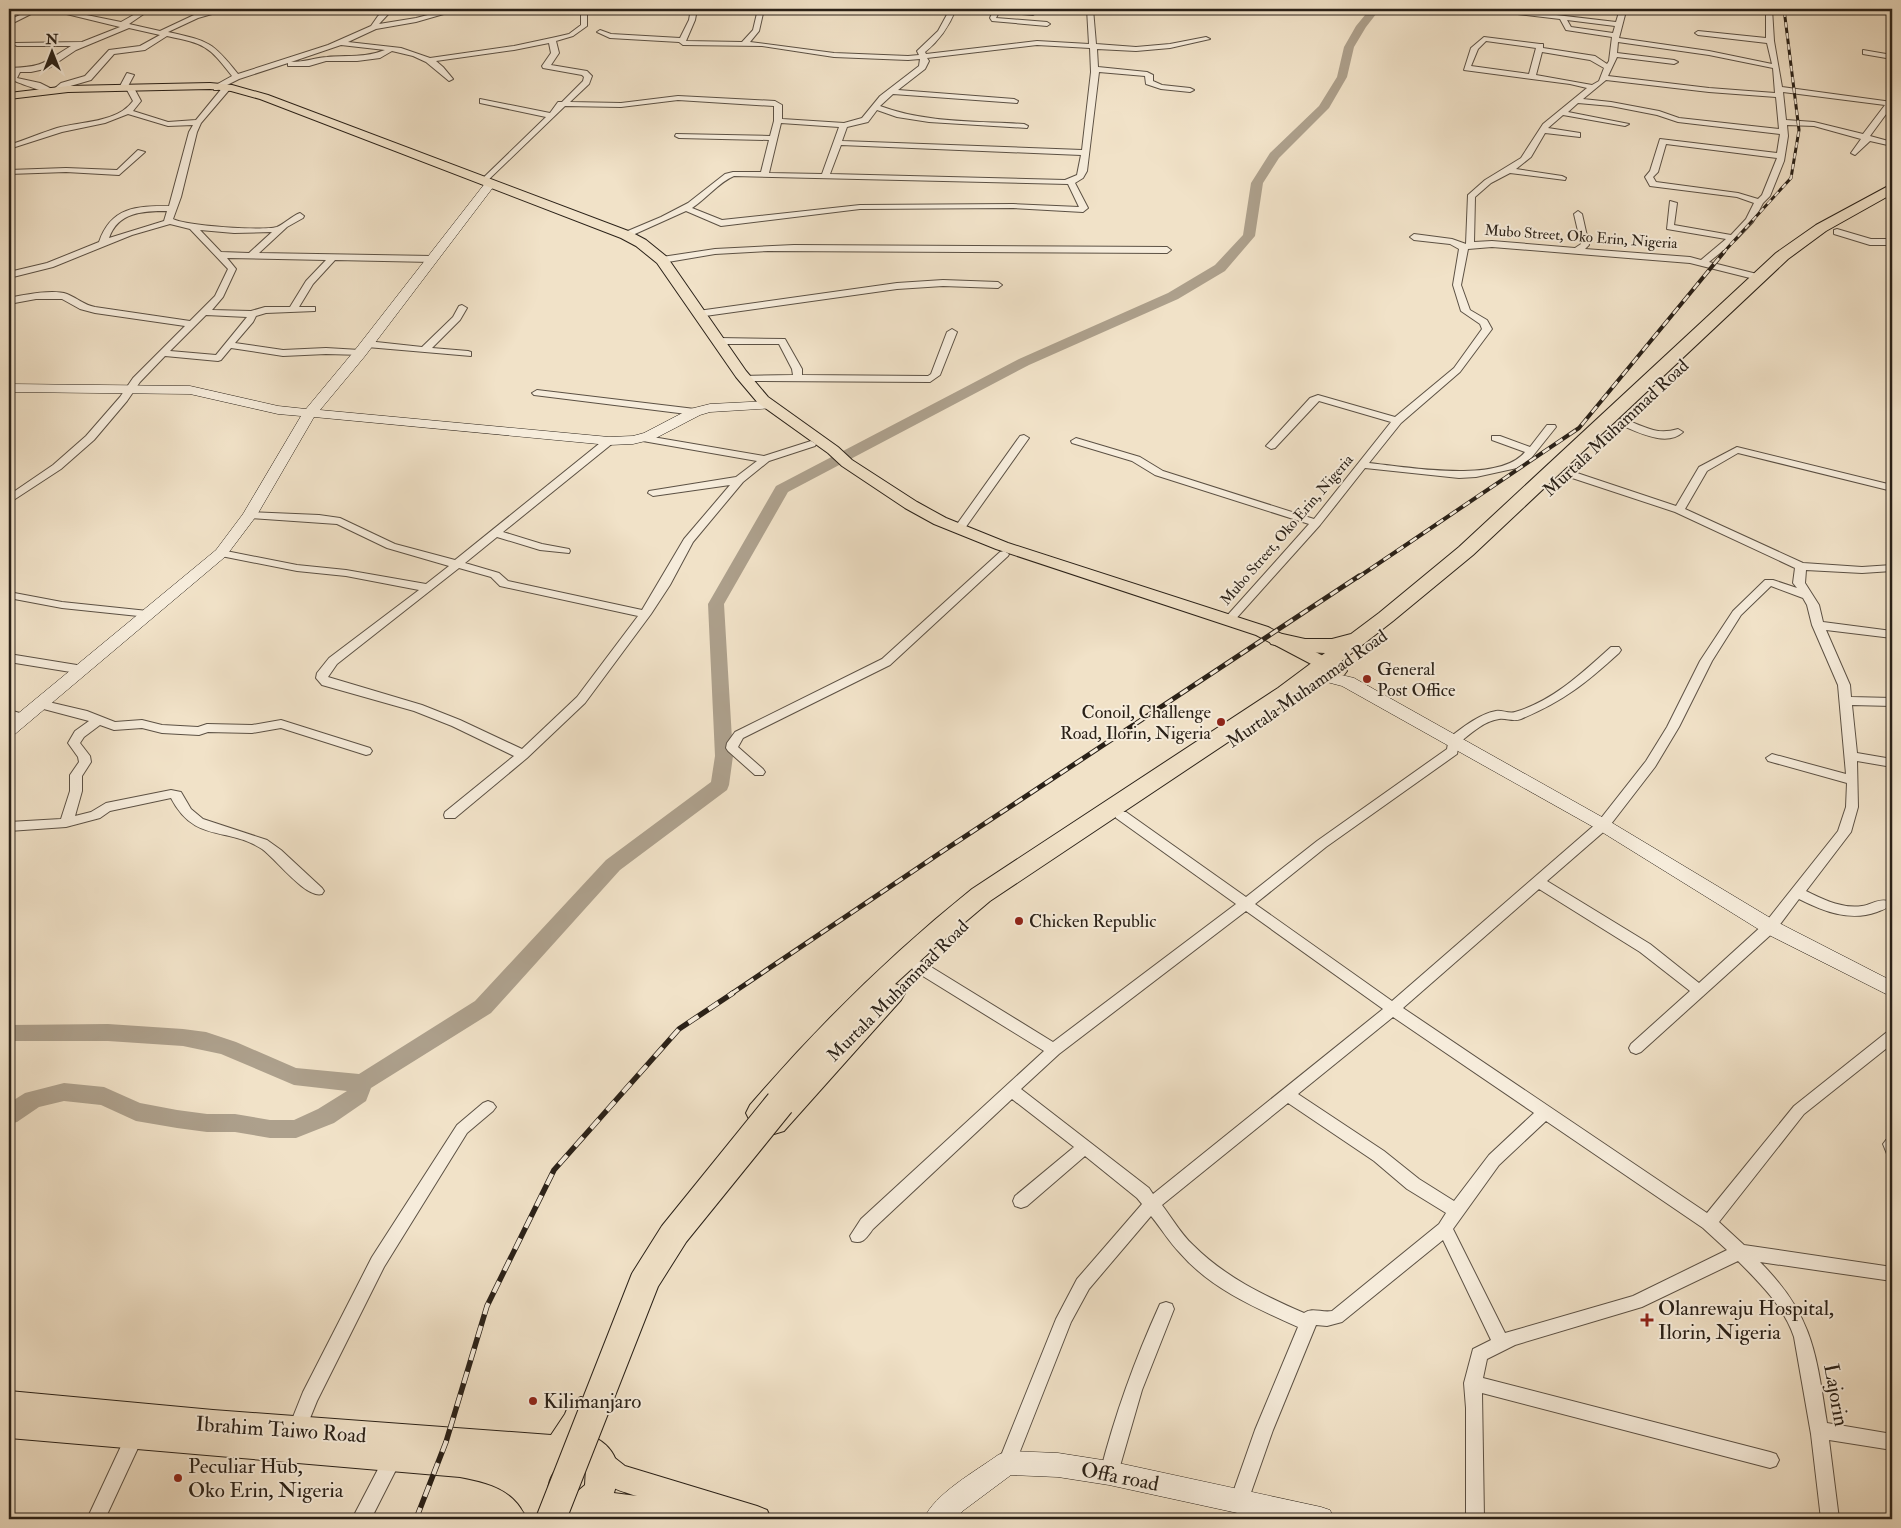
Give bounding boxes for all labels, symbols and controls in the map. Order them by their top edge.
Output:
north arrow [28,28,78,78]
text: N [45,31,59,48]
street label: Mubo Street, Oko Erin, Nigeria [1484,221,1679,253]
street label: Murtala Muhammad Road [1538,354,1694,502]
street label: Mubo Street, Oko Erin, Nigeria [1216,450,1358,609]
street label: Murtala Muhammad Road [1222,625,1392,753]
place label: General Post Office [1377,658,1456,702]
marker: General Post Office [1361,673,1373,685]
place label: Conoil, Challenge Road, Ilorin, Nigeria [1060,701,1212,745]
marker: Conoil, Challenge Road, Ilorin, Nigeria [1215,716,1227,728]
place label: Chicken Republic [1029,910,1156,933]
street label: Murtala Muhammad Road [822,915,974,1067]
marker: Chicken Republic [1013,915,1025,927]
place label: Olanrewaju Hospital, Ilorin, Nigeria [1658,1295,1834,1346]
marker: Olanrewaju Hospital, Ilorin, Nigeria [1640,1313,1654,1327]
street label: Lajorin [1817,1362,1855,1429]
place label: Kilimanjaro [543,1388,641,1415]
marker: Kilimanjaro [527,1395,539,1407]
street label: Ibrahim Taiwo Road [195,1411,368,1449]
place label: Peculiar Hub, Oko Erin, Nigeria [188,1453,344,1504]
street label: Offa road [1079,1456,1162,1498]
marker: Peculiar Hub, Oko Erin, Nigeria [172,1472,184,1484]

